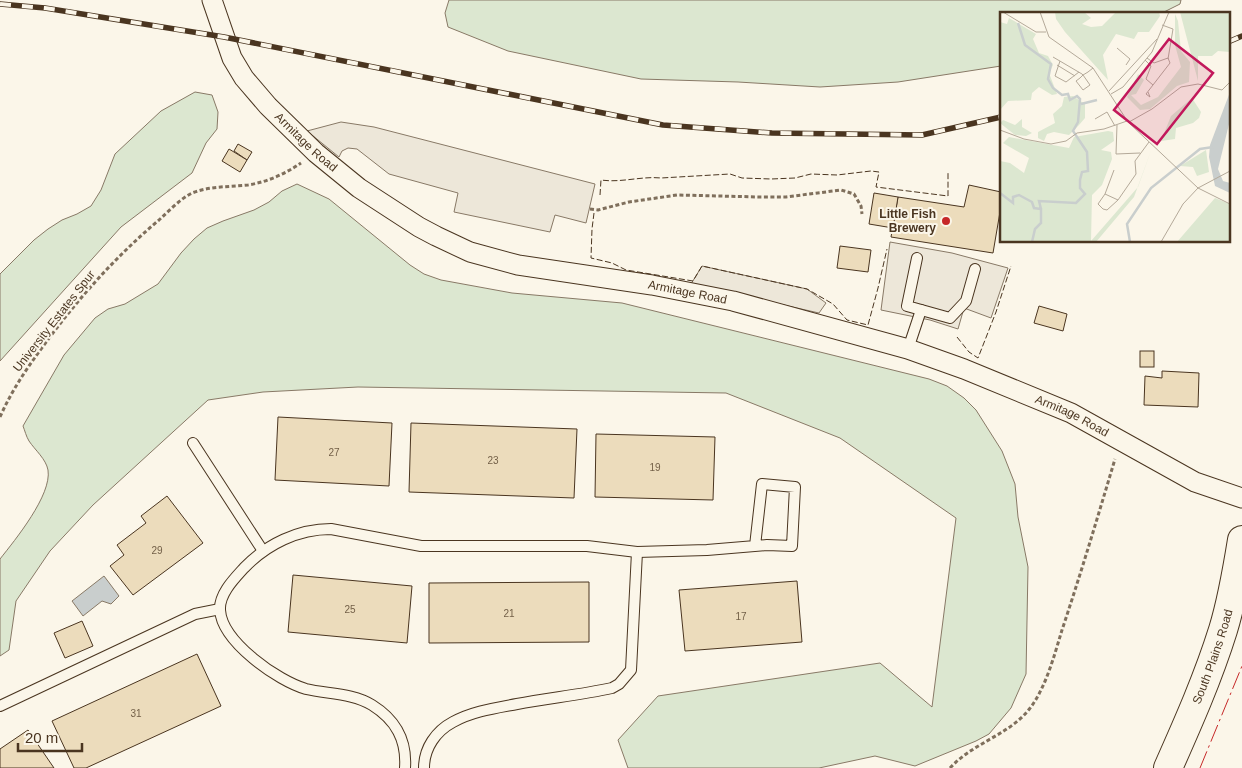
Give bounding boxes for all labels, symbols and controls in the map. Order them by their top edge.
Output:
inset map [1000,12,1230,242]
street label: Armitage Road [272,110,340,174]
place label: Little Fish Brewery [879,207,936,235]
marker: Little Fish Brewery [940,215,952,227]
street label: University Estates Spur [10,268,98,374]
street label: Armitage Road [647,277,728,307]
street label: Armitage Road [1033,392,1111,440]
house number: 27 [328,447,340,458]
house number: 23 [487,455,499,466]
house number: 19 [649,462,661,473]
house number: 29 [151,545,163,556]
house number: 25 [344,604,356,615]
house number: 21 [503,608,515,619]
street label: South Plains Road [1189,608,1235,706]
house number: 17 [735,611,747,622]
house number: 31 [130,708,142,719]
scale bar [18,720,81,752]
text: 20 m [25,729,58,746]

